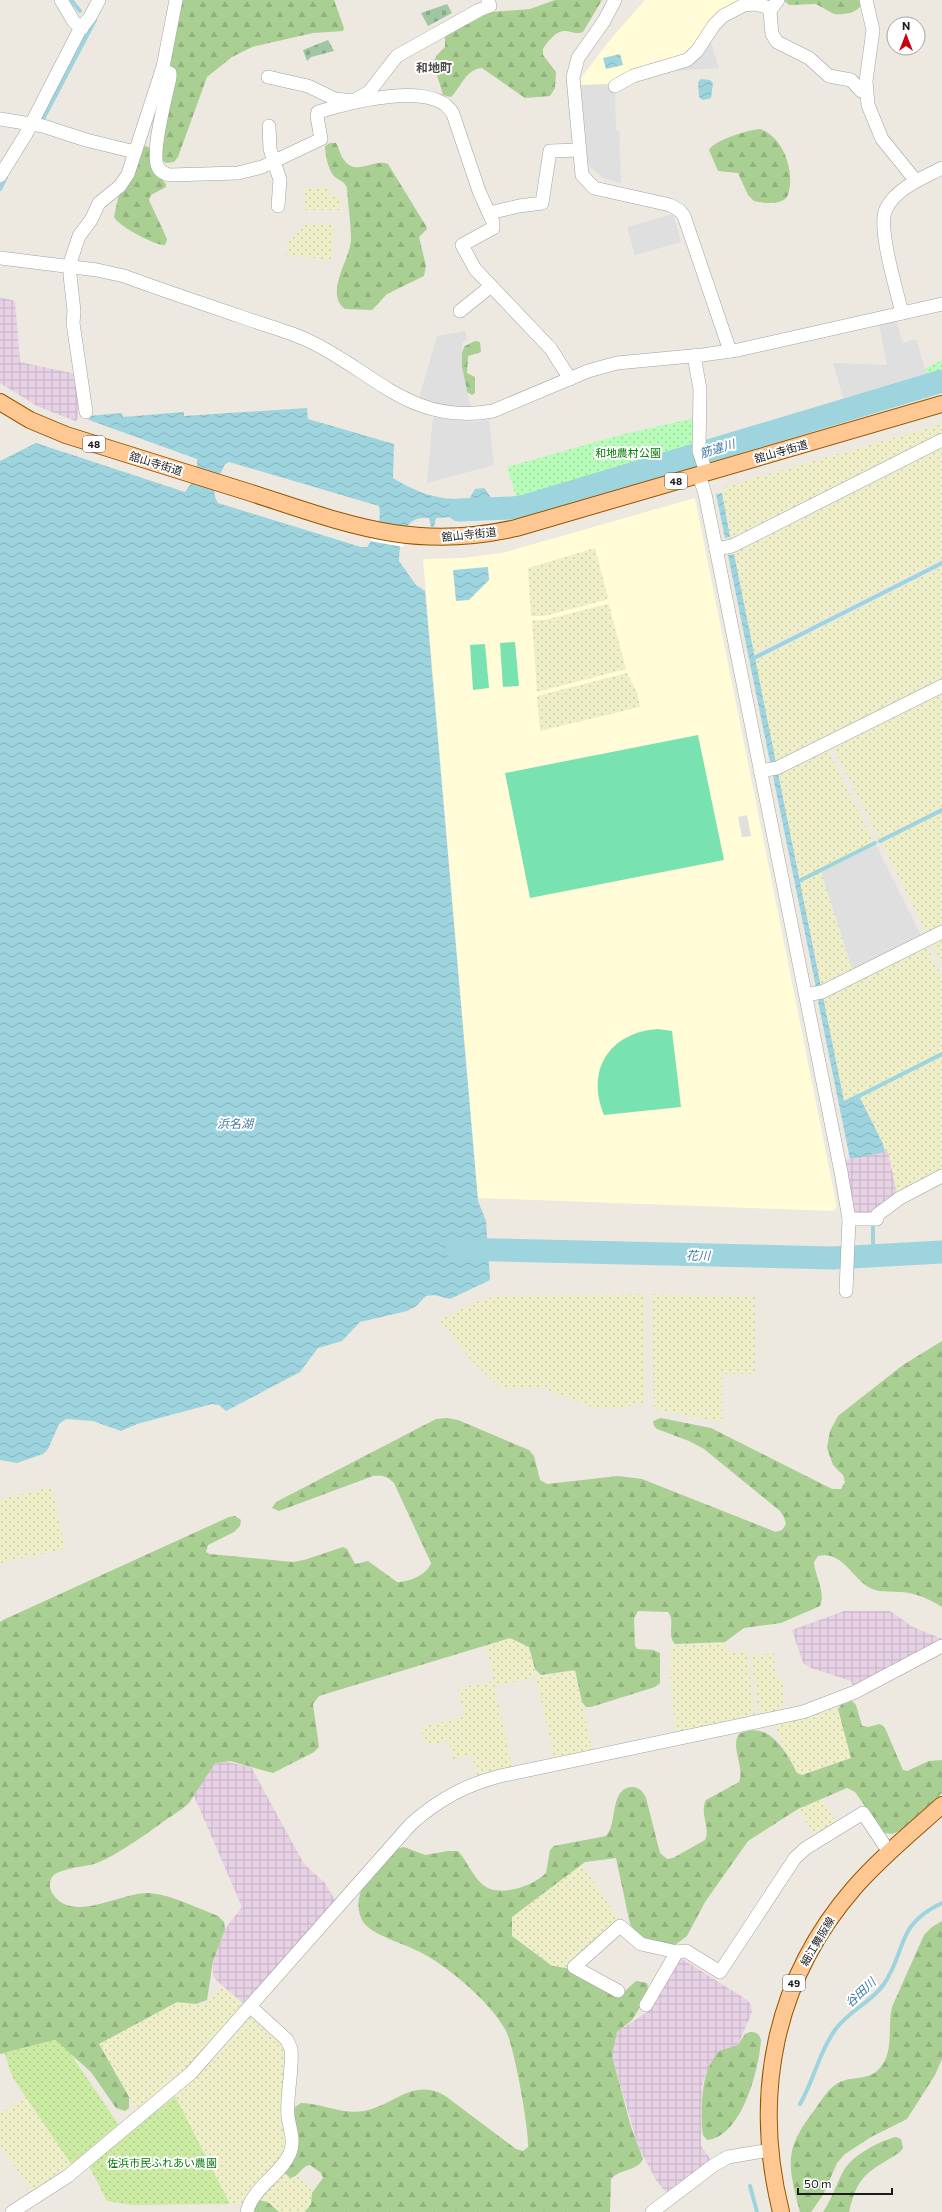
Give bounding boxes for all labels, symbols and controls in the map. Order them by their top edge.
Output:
north arrow [886,16,926,56]
text: N [902,19,910,32]
district label: 和地町 [416,60,452,74]
water label: 筋違川 [698,435,738,460]
road number: 48 [83,436,105,452]
street label: 舘山寺街道 [753,437,809,465]
park label: 和地農村公園 [595,446,661,459]
street label: 舘山寺街道 [128,449,184,477]
road number: 48 [665,473,687,489]
street label: 舘山寺街道 [441,525,497,543]
water label: 浜名湖 [217,1116,255,1130]
water label: 花川 [686,1248,712,1262]
street label: 細江舞阪線 [797,1914,837,1968]
water label: 谷田川 [842,1973,879,2009]
road number: 49 [783,1975,805,1991]
park label: 佐浜市民ふれあい農園 [107,2156,217,2169]
scale bar [798,2170,892,2196]
text: 50 m [804,2176,832,2190]

